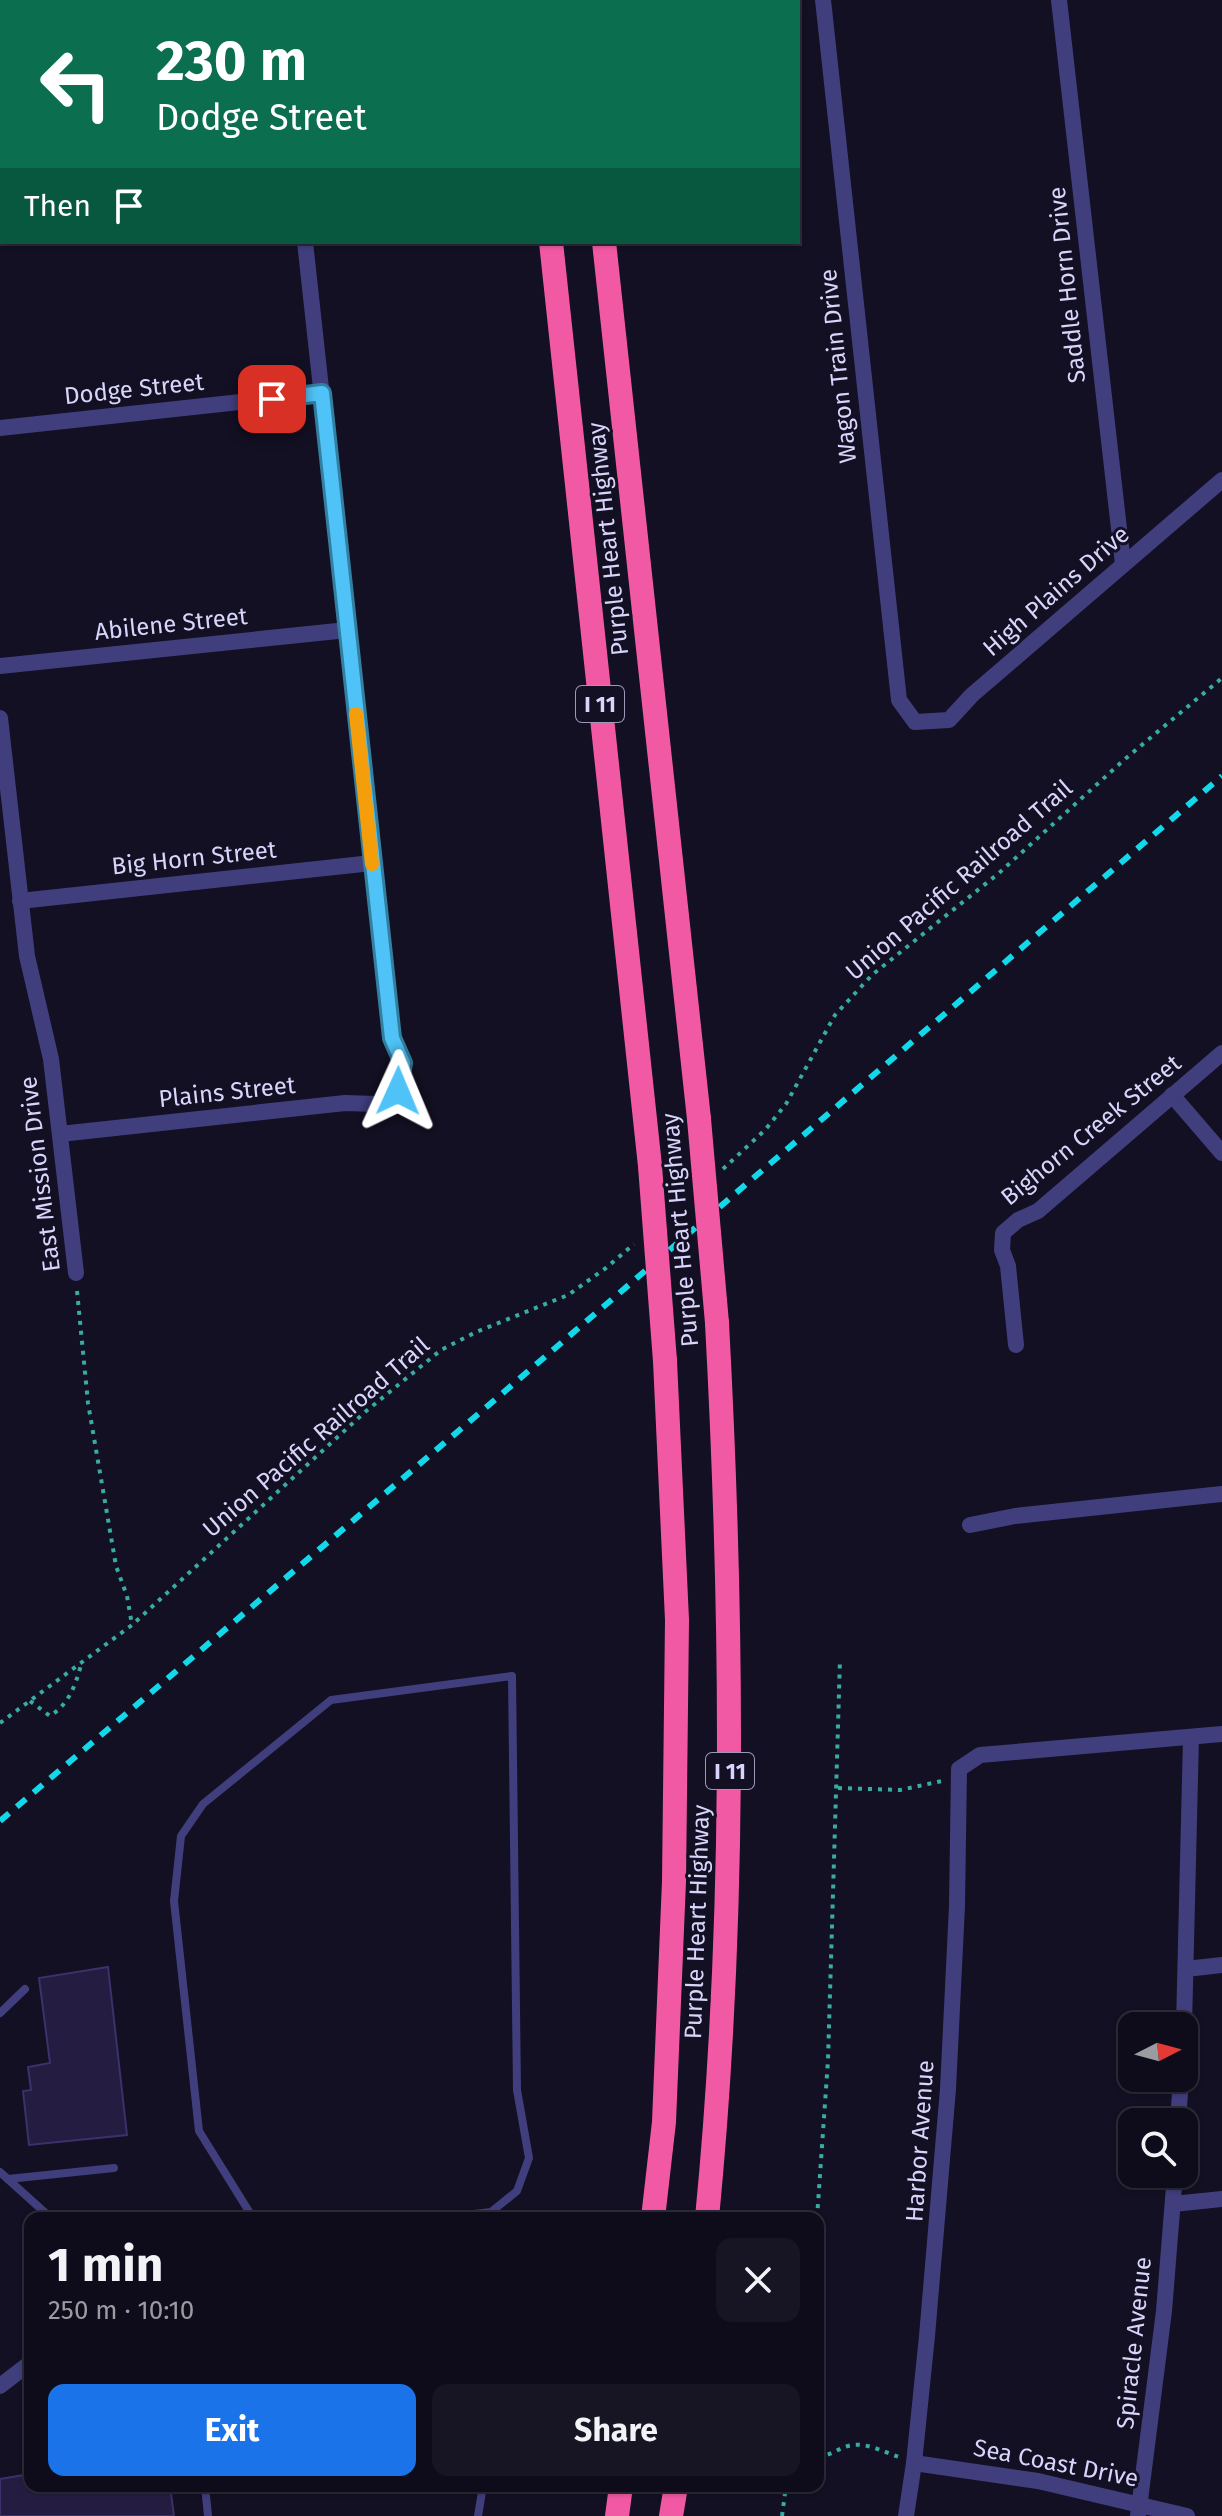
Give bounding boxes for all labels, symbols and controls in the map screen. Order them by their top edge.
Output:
text: 230 m [156,28,307,95]
icon: left [24,32,128,136]
text: Dodge Street [156,96,367,140]
icon: arrive [107,184,151,228]
street label: Saddle Horn Drive [1043,185,1091,385]
text: Then [24,188,91,224]
street label: Wagon Train Drive [814,268,862,464]
pin [238,365,306,433]
street label: Dodge Street [63,368,206,410]
icon: arrive [250,377,294,421]
street label: Purple Heart Highway [582,421,634,657]
street label: High Plains Drive [977,520,1135,662]
street label: Abilene Street [93,602,249,646]
road number: I 11 [576,686,624,722]
street label: Union Pacific Railroad Trail [840,774,1078,986]
street label: Big Horn Street [110,835,278,881]
position arrow [356,1049,440,1133]
street label: Bighorn Creek Street [995,1049,1187,1211]
street label: Plains Street [157,1071,297,1113]
street label: East Mission Drive [14,1075,66,1273]
street label: Purple Heart Highway [656,1112,704,1348]
street label: Union Pacific Railroad Trail [197,1331,435,1543]
road number: I 11 [706,1753,754,1789]
street label: Purple Heart Highway [679,1804,715,2040]
north arrow [1118,2012,1198,2092]
map controls [1118,2012,1198,2188]
street label: Harbor Avenue [900,2059,940,2223]
button: search [1118,2108,1198,2188]
text: 1 min [48,2236,163,2294]
button: close [716,2238,800,2322]
street label: Spiracle Avenue [1111,2255,1157,2431]
text: 250 m · 10:10 [48,2295,194,2326]
button: Exit [48,2384,416,2476]
button: Share [432,2384,800,2476]
street label: Sea Coast Drive [971,2433,1141,2493]

